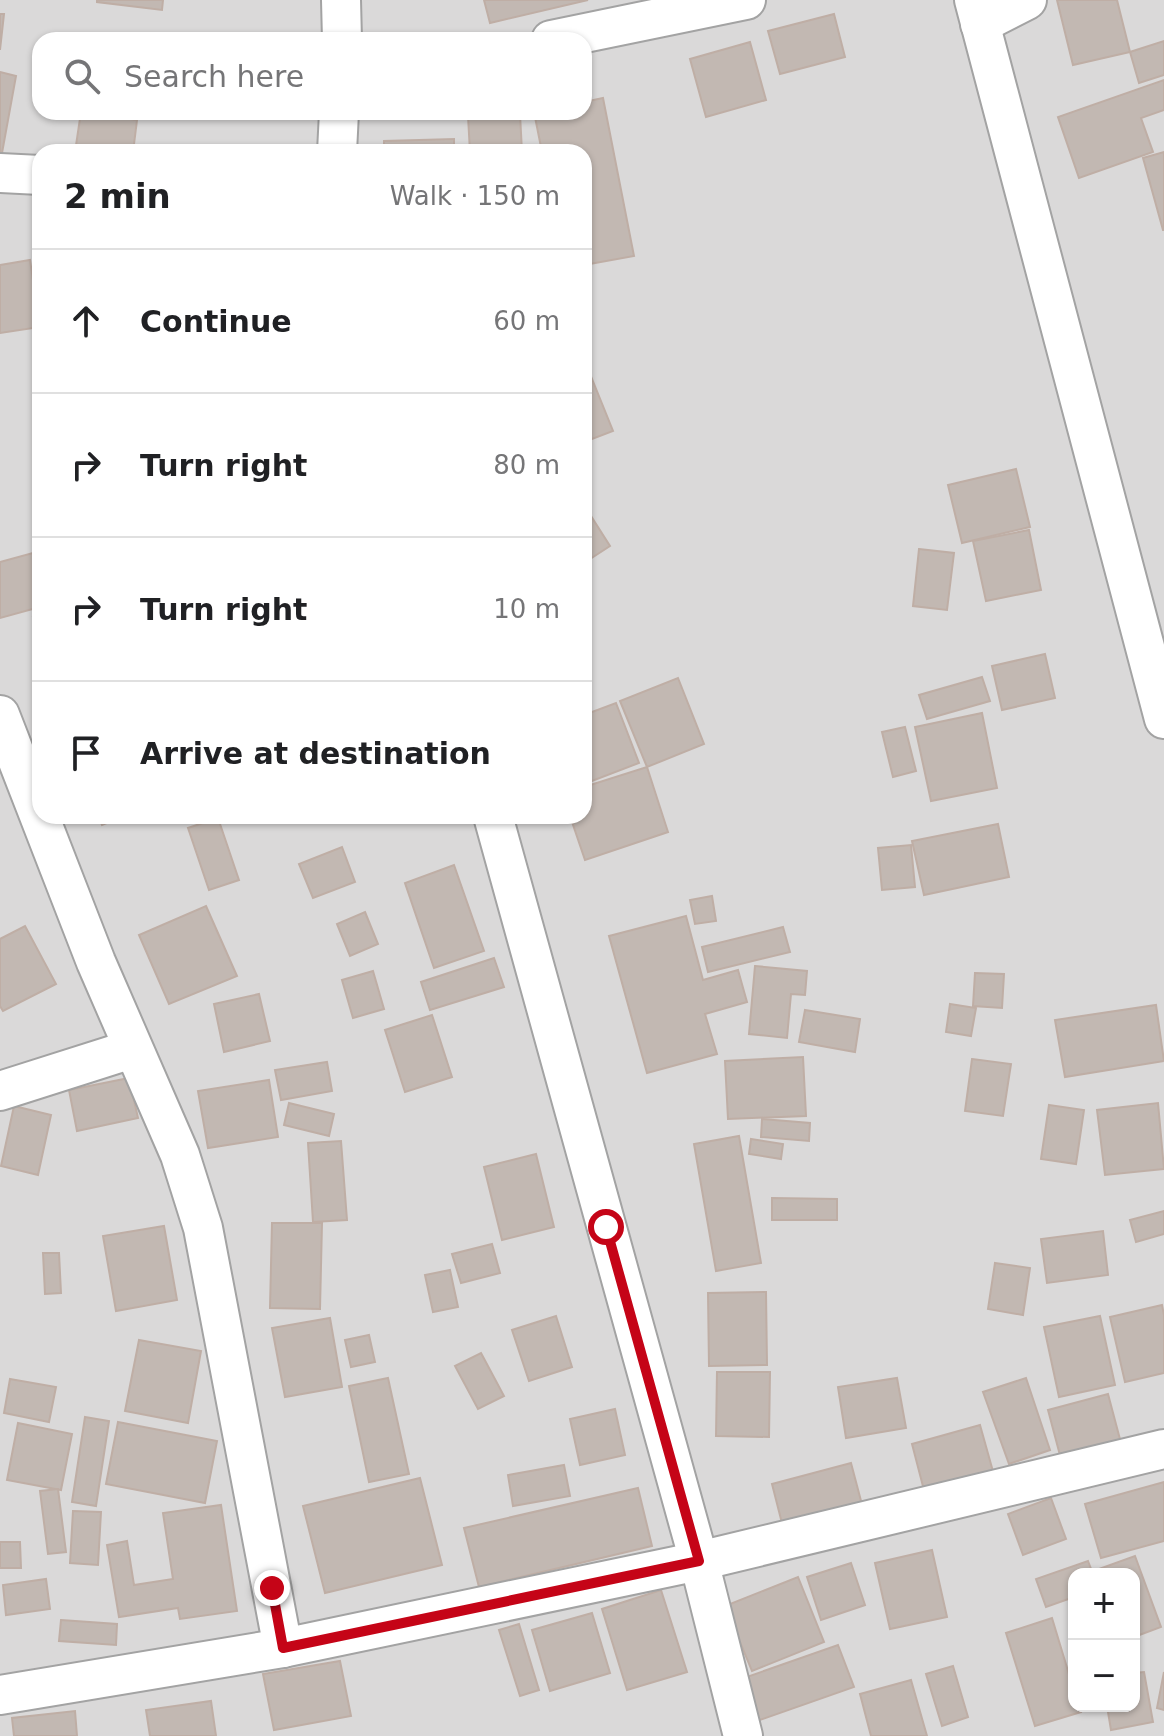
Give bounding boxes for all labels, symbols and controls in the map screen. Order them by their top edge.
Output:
search box [32,32,592,120]
icon: search [60,54,104,98]
text: Search here [124,59,304,94]
text: 2 min [64,176,171,216]
text: Walk · 150 m [390,181,560,211]
icon: ahead [64,299,108,343]
text: Continue [140,304,292,339]
text: 60 m [493,306,560,336]
icon: right [64,443,108,487]
text: Turn right [140,448,307,483]
text: 80 m [493,450,560,480]
icon: right [64,587,108,631]
text: Turn right [140,592,307,627]
text: 10 m [493,594,560,624]
icon: arrive [64,731,108,775]
text: Arrive at destination [140,736,491,771]
route start [588,1209,624,1245]
map controls [1068,1568,1140,1712]
button: + [1068,1568,1140,1640]
route end [254,1570,290,1606]
button: − [1068,1640,1140,1712]

